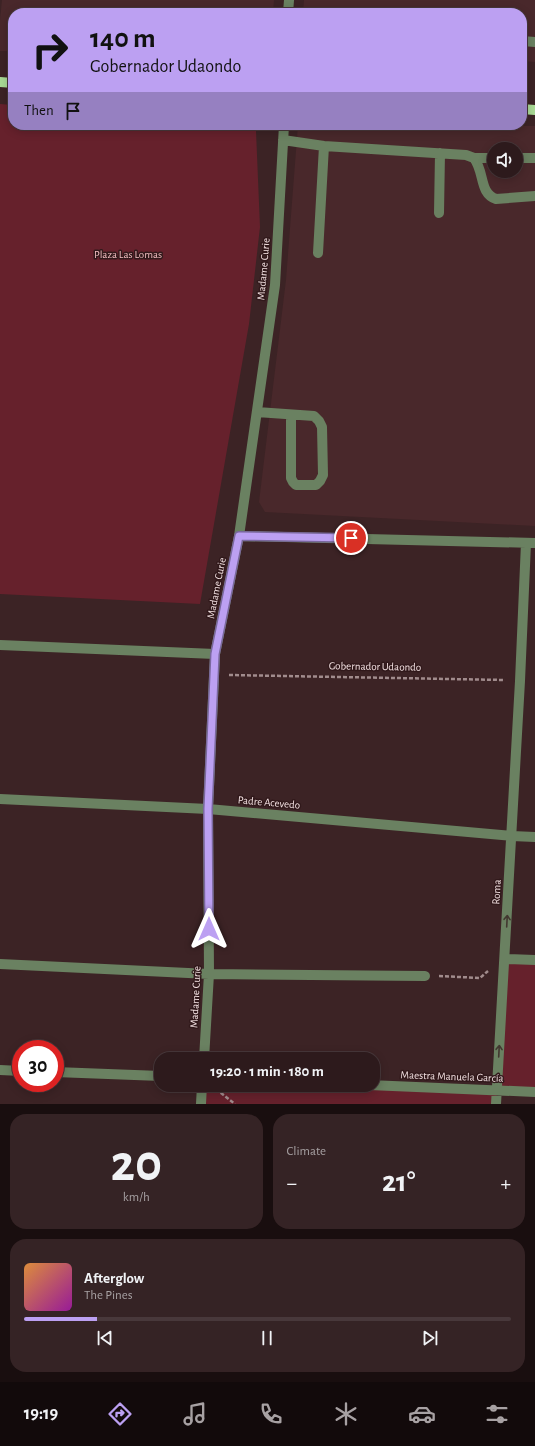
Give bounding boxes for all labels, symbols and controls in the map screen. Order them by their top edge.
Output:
icon: right [24,24,76,76]
text: 140 m [90,25,156,53]
text: Gobernador Udaondo [90,58,241,76]
icon: arrive [62,100,84,122]
text: Then [24,103,54,118]
map controls [487,142,523,178]
button: sound [487,142,523,178]
street label: Madame Curie [255,238,272,301]
park label: Plaza Las Lomas [94,249,162,260]
pin [334,521,368,555]
icon: arrive [340,527,362,549]
street label: Madame Curie [205,556,228,620]
street label: Gobernador Udaondo [329,660,421,673]
street label: Padre Acevedo [237,794,301,811]
street label: Roma [490,879,503,905]
position arrow [188,908,230,950]
one-way arrow [503,915,510,928]
street label: Madame Curie [188,966,203,1028]
speed limit sign: 30 [12,1040,64,1092]
one-way arrow [496,1045,503,1058]
text: 19:20 · 1 min · 180 m [210,1064,324,1079]
street label: Maestra Manuela García [400,1069,504,1084]
text: 20 [110,1138,162,1190]
text: Climate [287,1145,326,1158]
text: 21° [382,1167,416,1197]
text: − [287,1172,297,1194]
text: + [500,1172,511,1194]
text: km/h [123,1191,150,1204]
text: Afterglow [84,1271,144,1286]
text: The Pines [84,1289,133,1302]
icon: previous [94,1327,116,1349]
icon: pause [256,1327,278,1349]
icon: next [419,1327,441,1349]
icon: directions [106,1400,134,1428]
icon: music [181,1400,209,1428]
icon: phone [257,1400,285,1428]
icon: climate [332,1400,360,1428]
icon: car [408,1400,436,1428]
icon: filters [483,1400,511,1428]
text: 19:19 [24,1405,58,1423]

